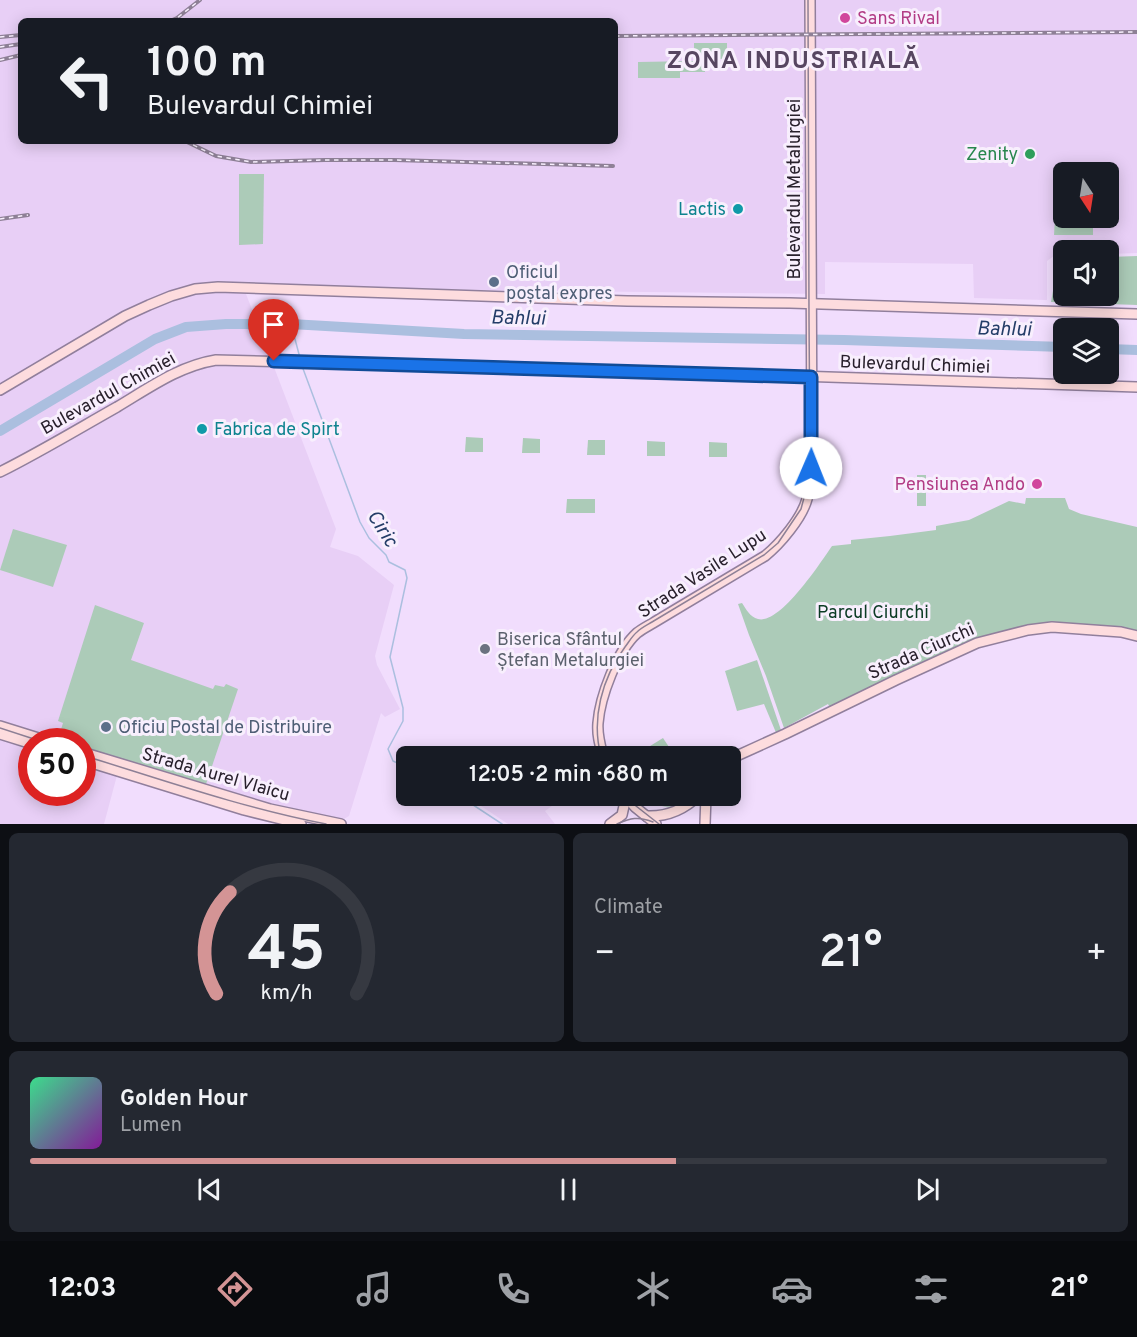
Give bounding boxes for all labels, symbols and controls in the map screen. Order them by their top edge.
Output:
place label: Sans Rival [857,8,940,31]
marker: Sans Rival [838,11,852,25]
text: 100 m [147,38,266,91]
icon: left [48,42,126,120]
district label: ZONA INDUSTRIALĂ [667,45,921,77]
text: Bulevardul Chimiei [147,90,373,124]
street label: Bulevardul Metalurgiei [784,99,807,279]
place label: Zenity [966,144,1018,167]
marker: Zenity [1023,147,1037,161]
north arrow [1053,162,1119,228]
map controls [1053,162,1119,384]
place label: Lactis [678,199,726,222]
marker: Lactis [731,202,745,216]
button: sound [1053,240,1119,306]
place label: Oficiul poștal expres [506,262,613,306]
marker: Oficiul poștal expres [487,275,501,289]
pin [248,299,299,361]
water label: Bahlui [490,306,547,332]
icon: arrive [257,308,290,341]
water label: Bahlui [976,317,1033,343]
button: layers [1053,318,1119,384]
street label: Bulevardul Chimiei [37,348,180,441]
street label: Bulevardul Chimiei [839,351,991,380]
place label: Fabrica de Spirt [214,419,340,442]
marker: Fabrica de Spirt [195,422,209,436]
position arrow [779,436,843,500]
place label: Pensiunea Ando [895,474,1025,497]
marker: Pensiunea Ando [1030,477,1044,491]
water label: Ciric [360,506,403,553]
street label: Strada Vasile Lupu [634,524,771,624]
park label: Parcul Ciurchi [817,602,929,625]
street label: Strada Ciurchi [865,619,978,686]
place label: Biserica Sfântul Ștefan Metalurgiei [497,629,644,673]
marker: Biserica Sfântul Ștefan Metalurgiei [478,642,492,656]
place label: Oficiu Postal de Distribuire [118,717,332,740]
marker: Oficiu Postal de Distribuire [99,720,113,734]
speed limit sign: 50 [18,728,96,806]
street label: Strada Aurel Vlaicu [139,743,292,808]
text: 12:05 · 2 min · 680 m [469,762,668,789]
text: Climate [594,895,663,921]
text: 45 [247,913,326,992]
text: 21° [819,926,882,983]
text: − [594,934,615,976]
text: + [1086,934,1107,976]
text: km/h [260,981,313,1008]
text: Golden Hour [120,1086,248,1113]
text: Lumen [120,1113,182,1139]
icon: previous [193,1173,226,1206]
icon: pause [552,1173,585,1206]
icon: next [911,1173,944,1206]
icon: directions [214,1268,256,1310]
icon: music [353,1268,395,1310]
icon: phone [492,1268,534,1310]
icon: climate [632,1268,674,1310]
icon: car [771,1268,813,1310]
icon: filters [910,1268,952,1310]
text: 12:03 [49,1272,116,1306]
text: 21° [1050,1272,1088,1306]

